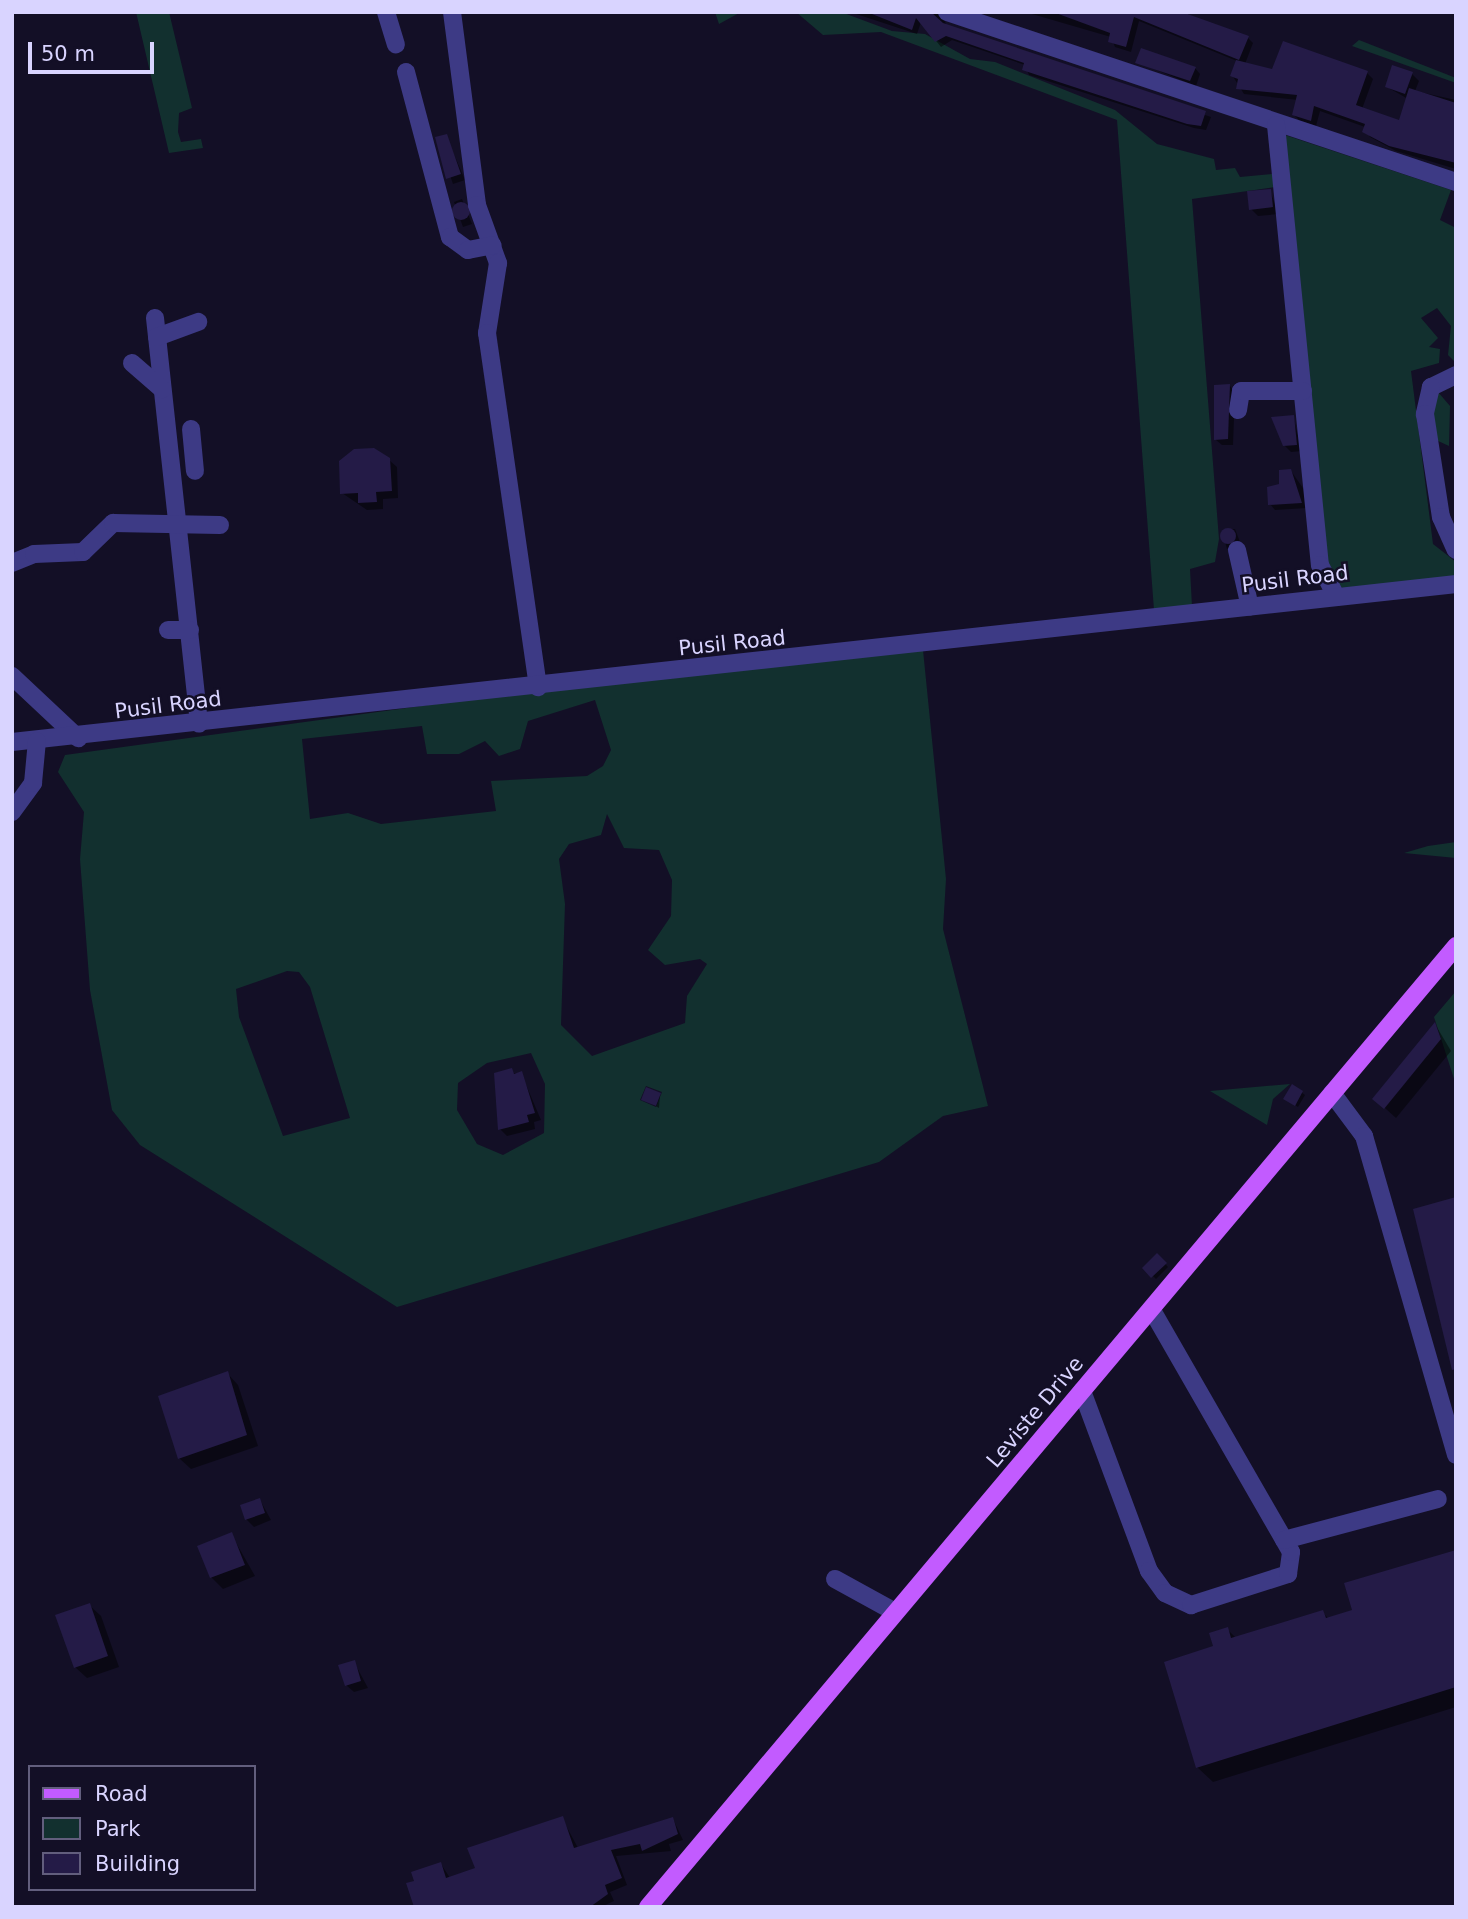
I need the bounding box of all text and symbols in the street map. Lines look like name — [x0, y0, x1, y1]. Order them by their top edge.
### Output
scale bar — [32, 28, 158, 72]
text: 50 m — [41, 42, 95, 66]
street label: Pusil Road — [1240, 560, 1350, 598]
street label: Pusil Road — [677, 625, 787, 661]
street label: Pusil Road — [113, 686, 223, 724]
street label: Leviste Drive — [981, 1351, 1089, 1473]
legend — [28, 1765, 256, 1891]
text: Road — [95, 1782, 148, 1806]
text: Park — [95, 1817, 140, 1841]
text: Building — [95, 1852, 180, 1876]

